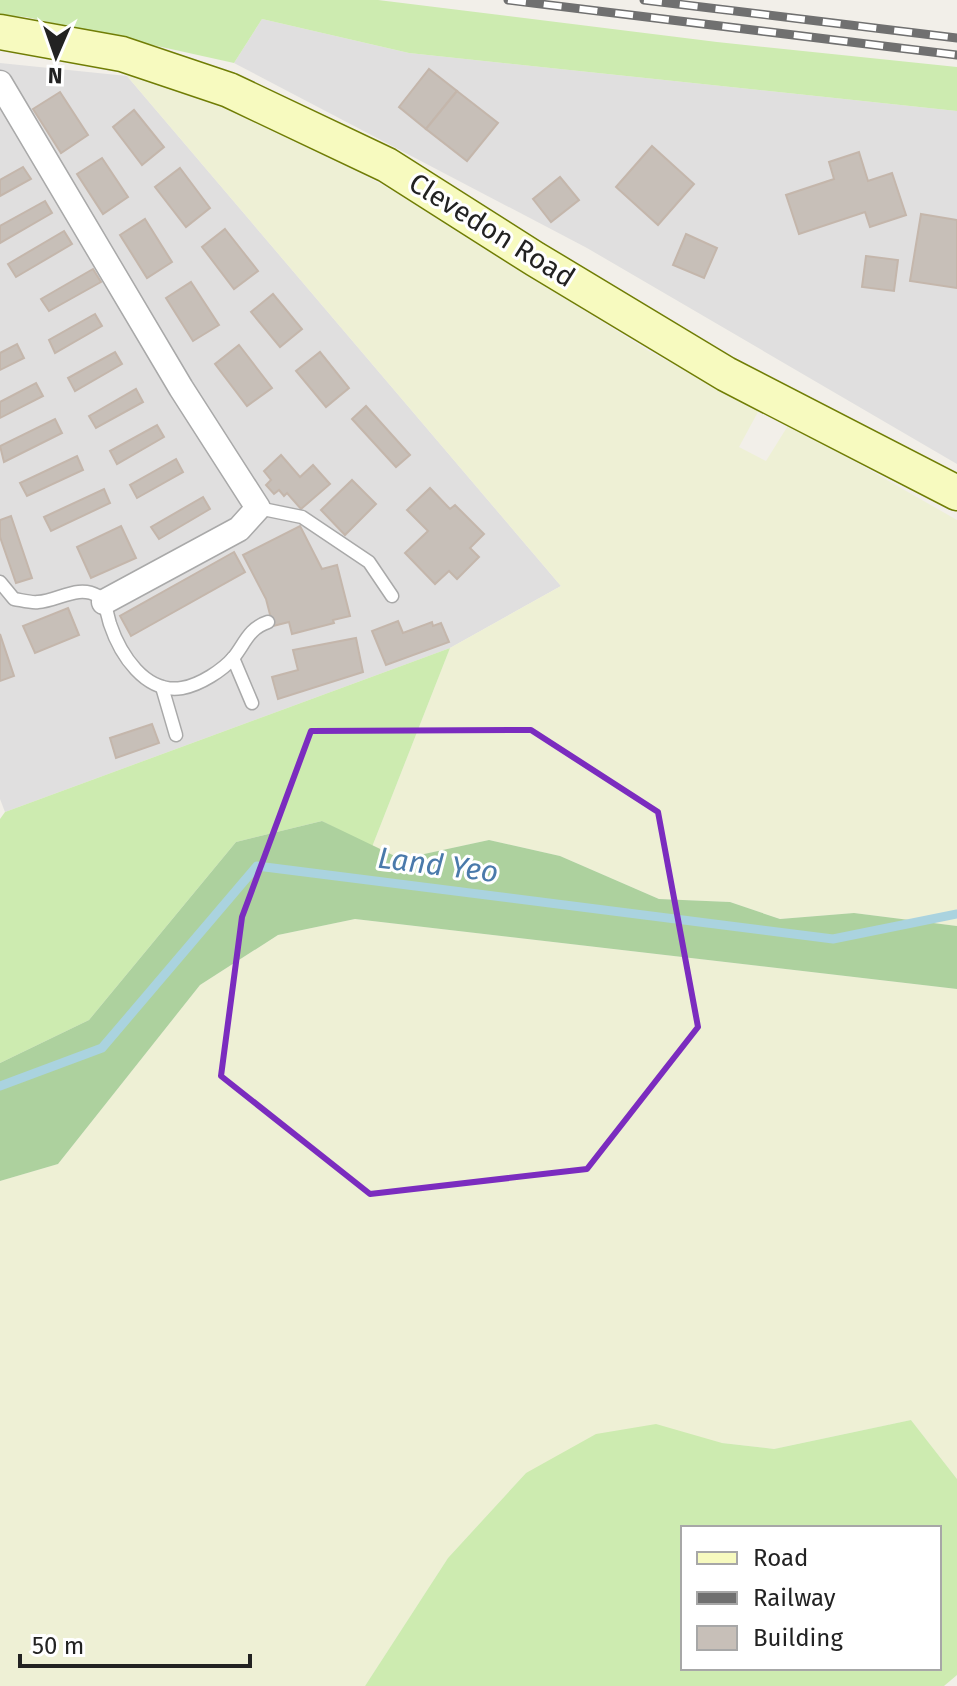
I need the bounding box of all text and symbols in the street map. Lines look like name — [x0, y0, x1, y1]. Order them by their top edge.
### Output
north arrow — [16, 16, 96, 96]
text: N — [48, 62, 63, 89]
street label: Clevedon Road — [403, 166, 581, 294]
water label: Land Yeo — [376, 840, 500, 890]
legend — [681, 1526, 941, 1670]
text: Road — [753, 1544, 808, 1572]
text: Railway — [753, 1584, 836, 1612]
scale bar — [20, 1618, 250, 1668]
text: Building — [753, 1624, 843, 1652]
text: 50 m — [32, 1632, 84, 1660]

